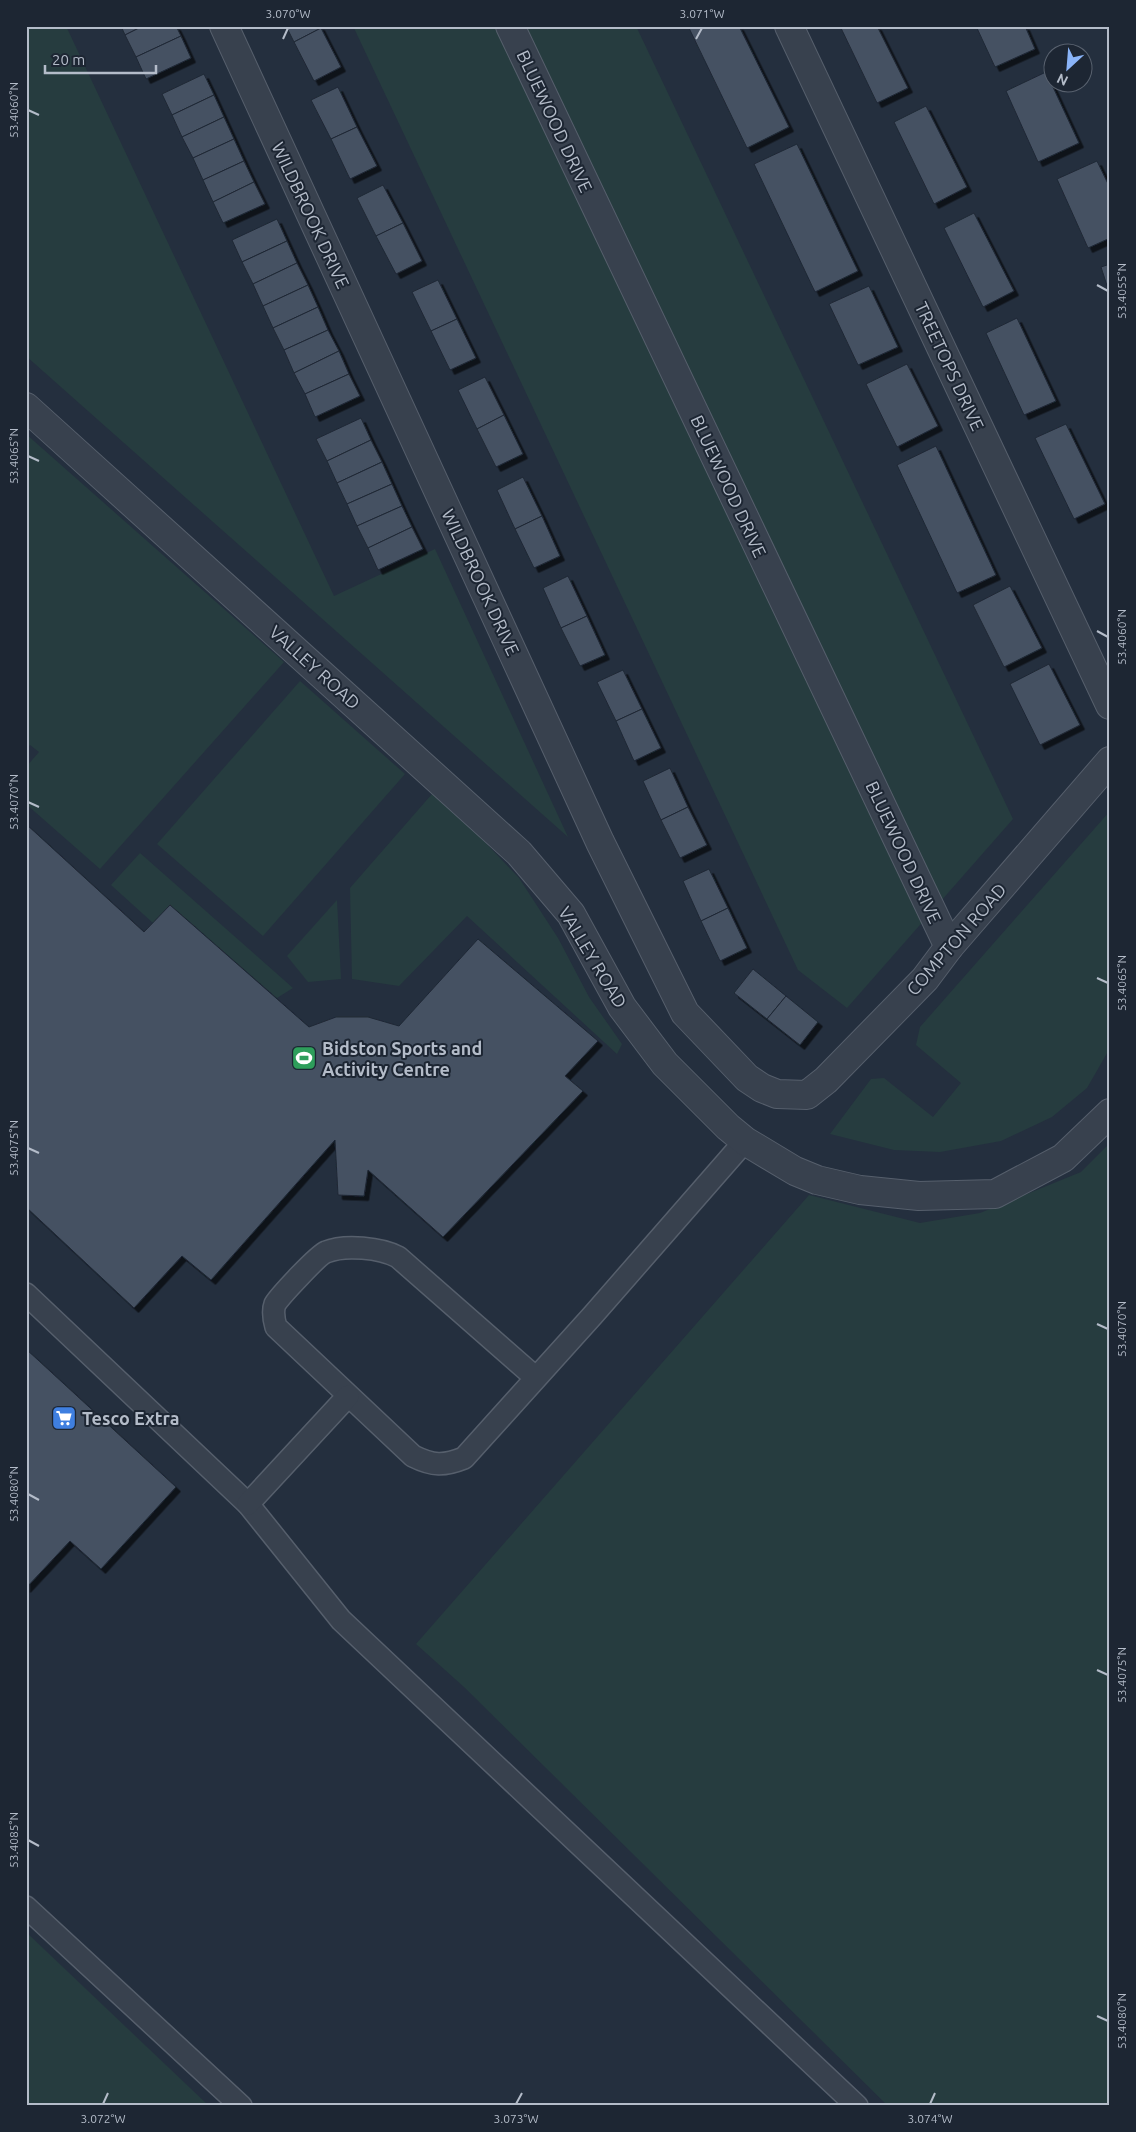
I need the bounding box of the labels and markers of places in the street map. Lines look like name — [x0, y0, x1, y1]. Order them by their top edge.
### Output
place label: Bidston Sports and Activity Centre — [322, 1038, 482, 1079]
sports icon: Bidston Sports and Activity Centre — [291, 1045, 317, 1071]
supermarket icon: Tesco Extra — [51, 1405, 77, 1431]
place label: Tesco Extra — [82, 1408, 180, 1428]

